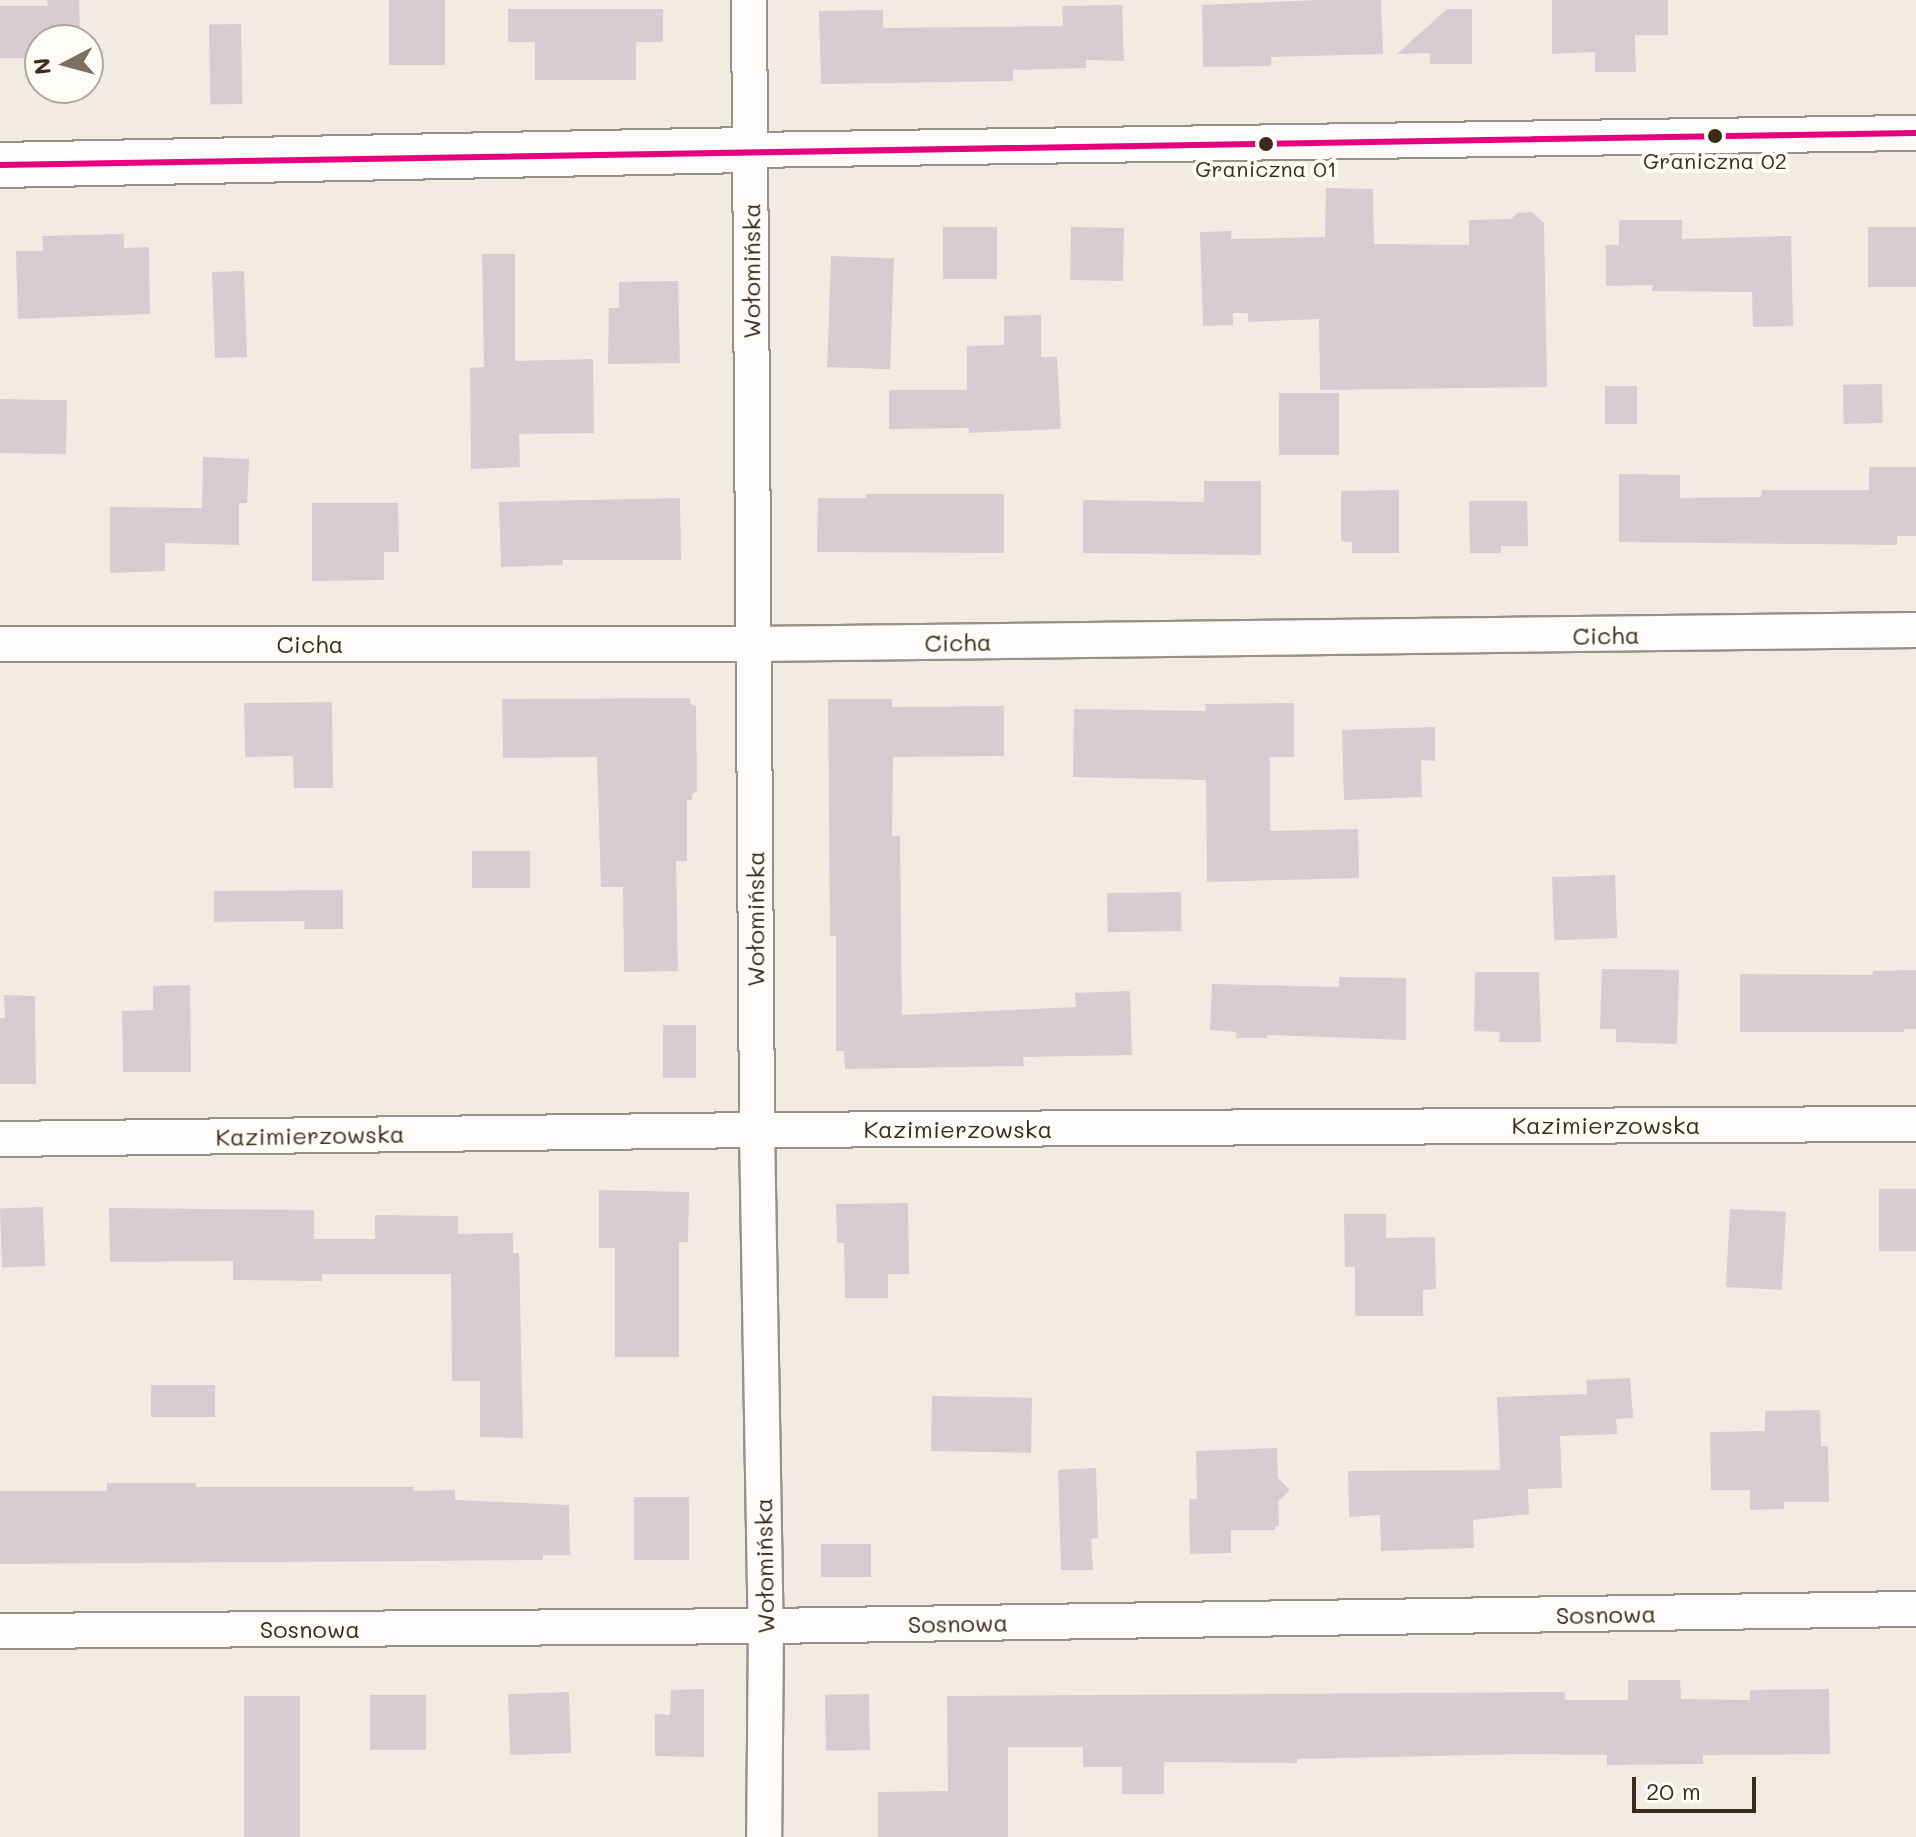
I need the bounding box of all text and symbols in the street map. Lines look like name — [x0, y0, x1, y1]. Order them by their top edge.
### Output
north arrow — [24, 24, 104, 104]
text: N — [26, 57, 57, 76]
marker: Graniczna 02 — [1707, 128, 1723, 144]
marker: Graniczna 01 — [1258, 136, 1274, 152]
place label: Graniczna 02 — [1643, 148, 1787, 174]
place label: Graniczna 01 — [1195, 156, 1337, 182]
street label: Wołomińska — [737, 203, 765, 339]
street label: Cicha — [1572, 620, 1640, 650]
street label: Cicha — [924, 627, 992, 657]
street label: Cicha — [276, 630, 344, 658]
street label: Wołomińska — [741, 851, 769, 987]
street label: Kazimierzowska — [1511, 1111, 1701, 1139]
street label: Kazimierzowska — [863, 1115, 1053, 1143]
street label: Kazimierzowska — [215, 1119, 405, 1151]
street label: Wołomińska — [748, 1498, 780, 1634]
street label: Sosnowa — [1556, 1599, 1656, 1629]
street label: Sosnowa — [908, 1608, 1008, 1638]
street label: Sosnowa — [260, 1615, 360, 1643]
scale bar — [1636, 1761, 1760, 1811]
text: 20 m — [1646, 1775, 1701, 1806]

